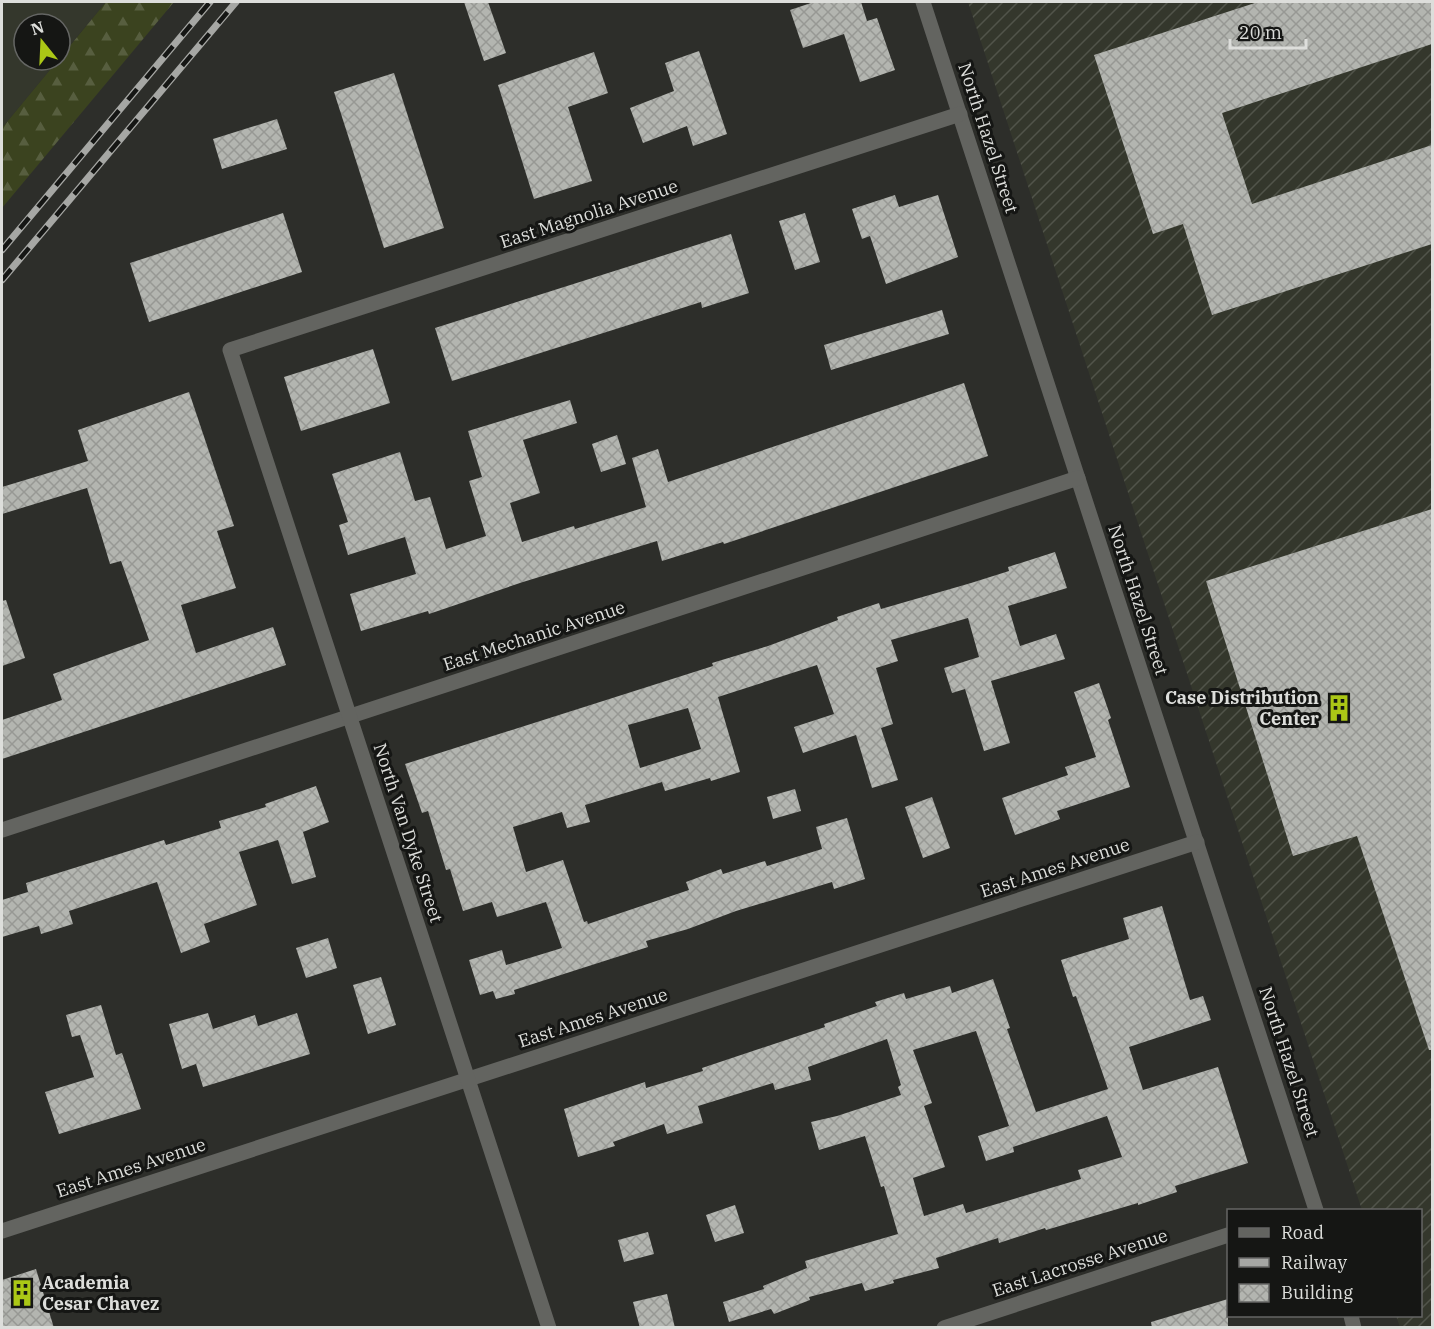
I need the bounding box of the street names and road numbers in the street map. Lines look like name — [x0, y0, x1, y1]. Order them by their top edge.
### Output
street label: North Hazel Street — [953, 60, 1024, 216]
street label: East Magnolia Avenue — [497, 174, 681, 253]
street label: North Hazel Street — [1103, 522, 1174, 678]
street label: East Mechanic Avenue — [440, 595, 628, 676]
street label: North Van Dyke Street — [369, 740, 448, 925]
street label: East Ames Avenue — [977, 832, 1133, 903]
street label: East Ames Avenue — [515, 982, 671, 1053]
street label: North Hazel Street — [1254, 984, 1325, 1140]
street label: East Ames Avenue — [53, 1132, 209, 1203]
street label: East Lacrosse Avenue — [989, 1223, 1170, 1302]

